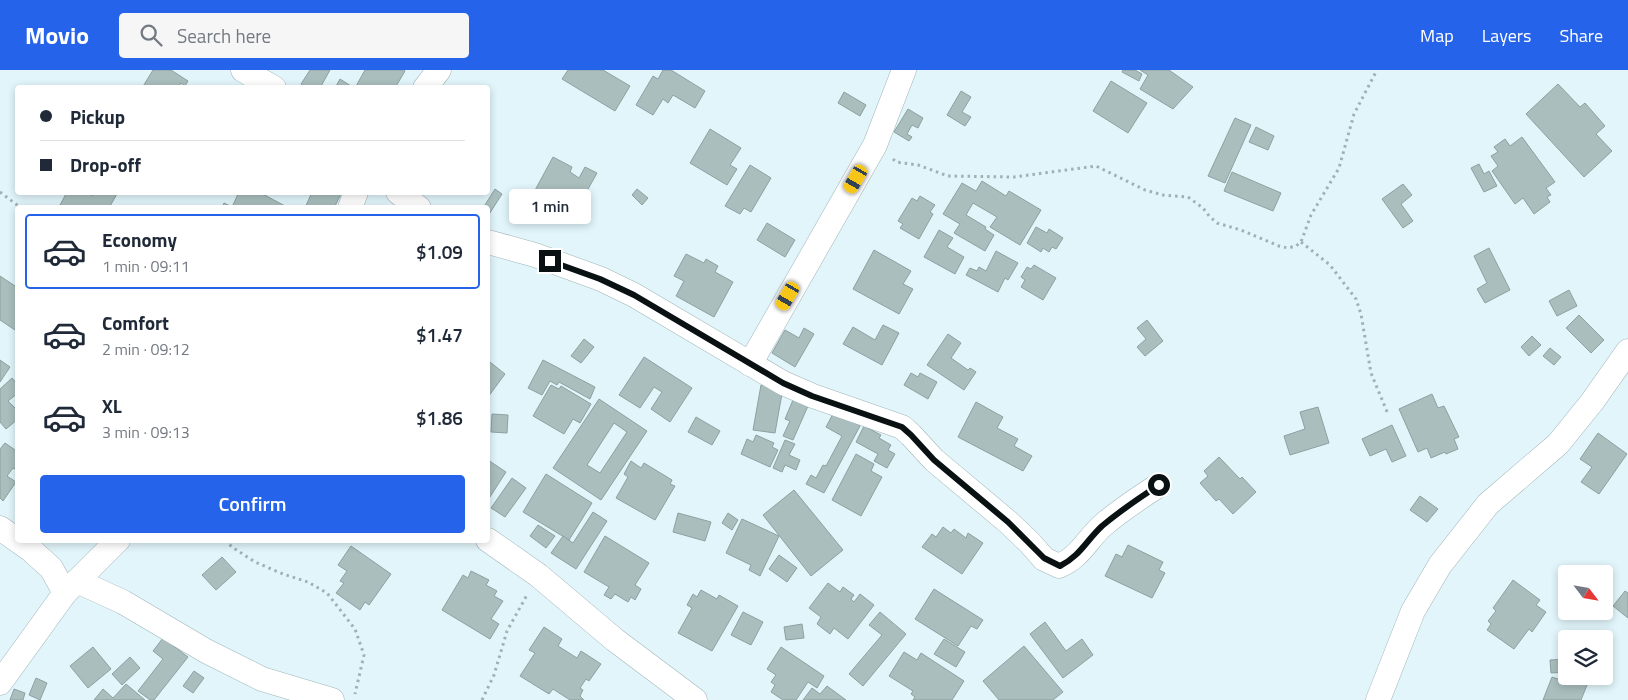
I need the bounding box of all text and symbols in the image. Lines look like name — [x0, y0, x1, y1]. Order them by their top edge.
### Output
search box — [119, 13, 469, 58]
text: Movio — [25, 17, 89, 53]
icon: search — [137, 21, 165, 49]
text: Search here — [177, 21, 271, 50]
text: Map — [1420, 22, 1454, 49]
text: Layers — [1482, 22, 1531, 49]
text: Share — [1559, 22, 1603, 49]
text: Pickup — [70, 102, 125, 131]
text: Drop-off — [70, 150, 141, 179]
car — [842, 162, 869, 196]
callout: 1 min — [509, 189, 591, 224]
text: 1 min — [531, 194, 569, 218]
text: Economy — [102, 225, 177, 254]
icon: car — [42, 229, 87, 274]
text: $1.09 — [416, 237, 463, 266]
route end — [539, 250, 561, 272]
text: 1 min · 09:11 — [102, 254, 190, 278]
car — [774, 279, 801, 313]
text: Comfort — [102, 308, 169, 337]
icon: car — [42, 312, 87, 357]
text: $1.47 — [416, 320, 463, 349]
text: 2 min · 09:12 — [102, 337, 190, 361]
text: XL — [102, 391, 122, 420]
icon: car — [42, 395, 87, 440]
text: $1.86 — [416, 403, 463, 432]
text: 3 min · 09:13 — [102, 420, 190, 444]
route start — [1148, 474, 1170, 496]
button: Confirm — [40, 475, 465, 533]
north arrow — [1558, 565, 1612, 620]
map controls — [1558, 565, 1613, 685]
button: layers — [1558, 630, 1613, 685]

